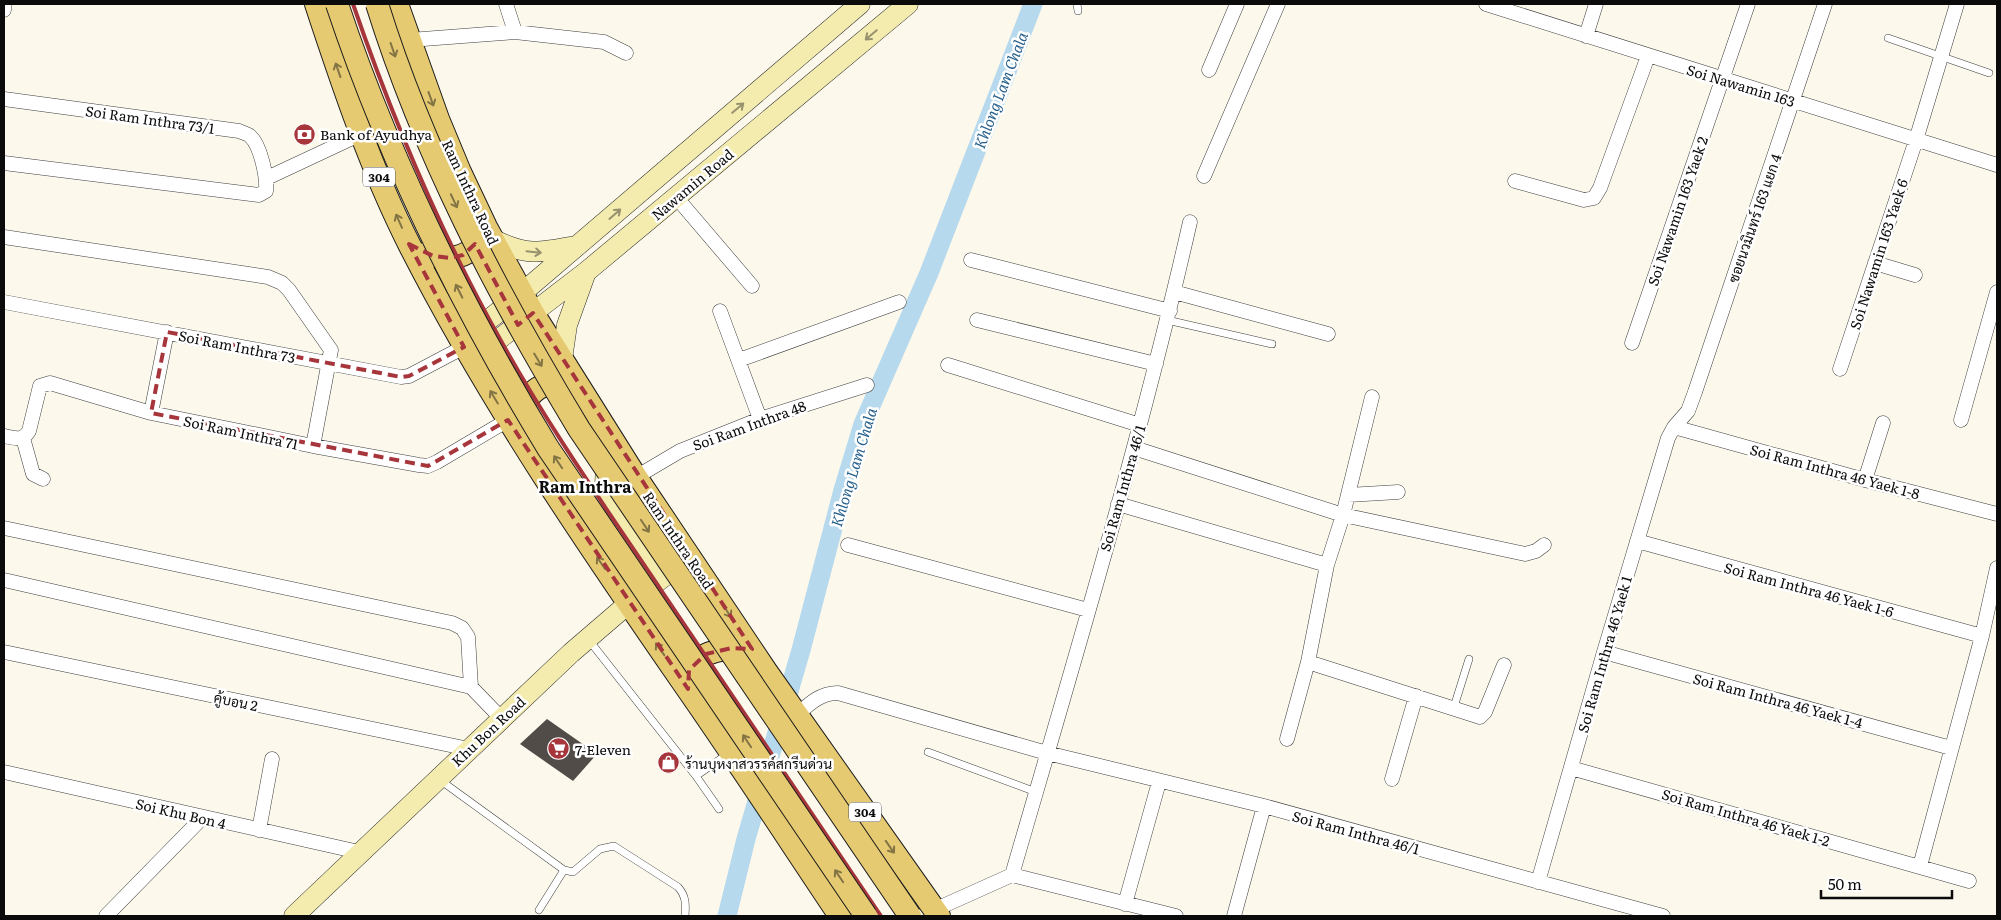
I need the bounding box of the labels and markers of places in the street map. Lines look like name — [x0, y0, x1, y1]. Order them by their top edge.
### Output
bank icon: Bank of Ayudhya — [292, 122, 316, 146]
place label: Bank of Ayudhya — [320, 124, 433, 144]
supermarket icon: 7-Eleven — [547, 737, 571, 761]
place label: 7-Eleven — [575, 739, 631, 759]
shop icon: ร้านบุหงาสวรรค์สกรีนด่วน — [657, 751, 681, 775]
place label: ร้านบุหงาสวรรค์สกรีนด่วน — [685, 753, 832, 774]

